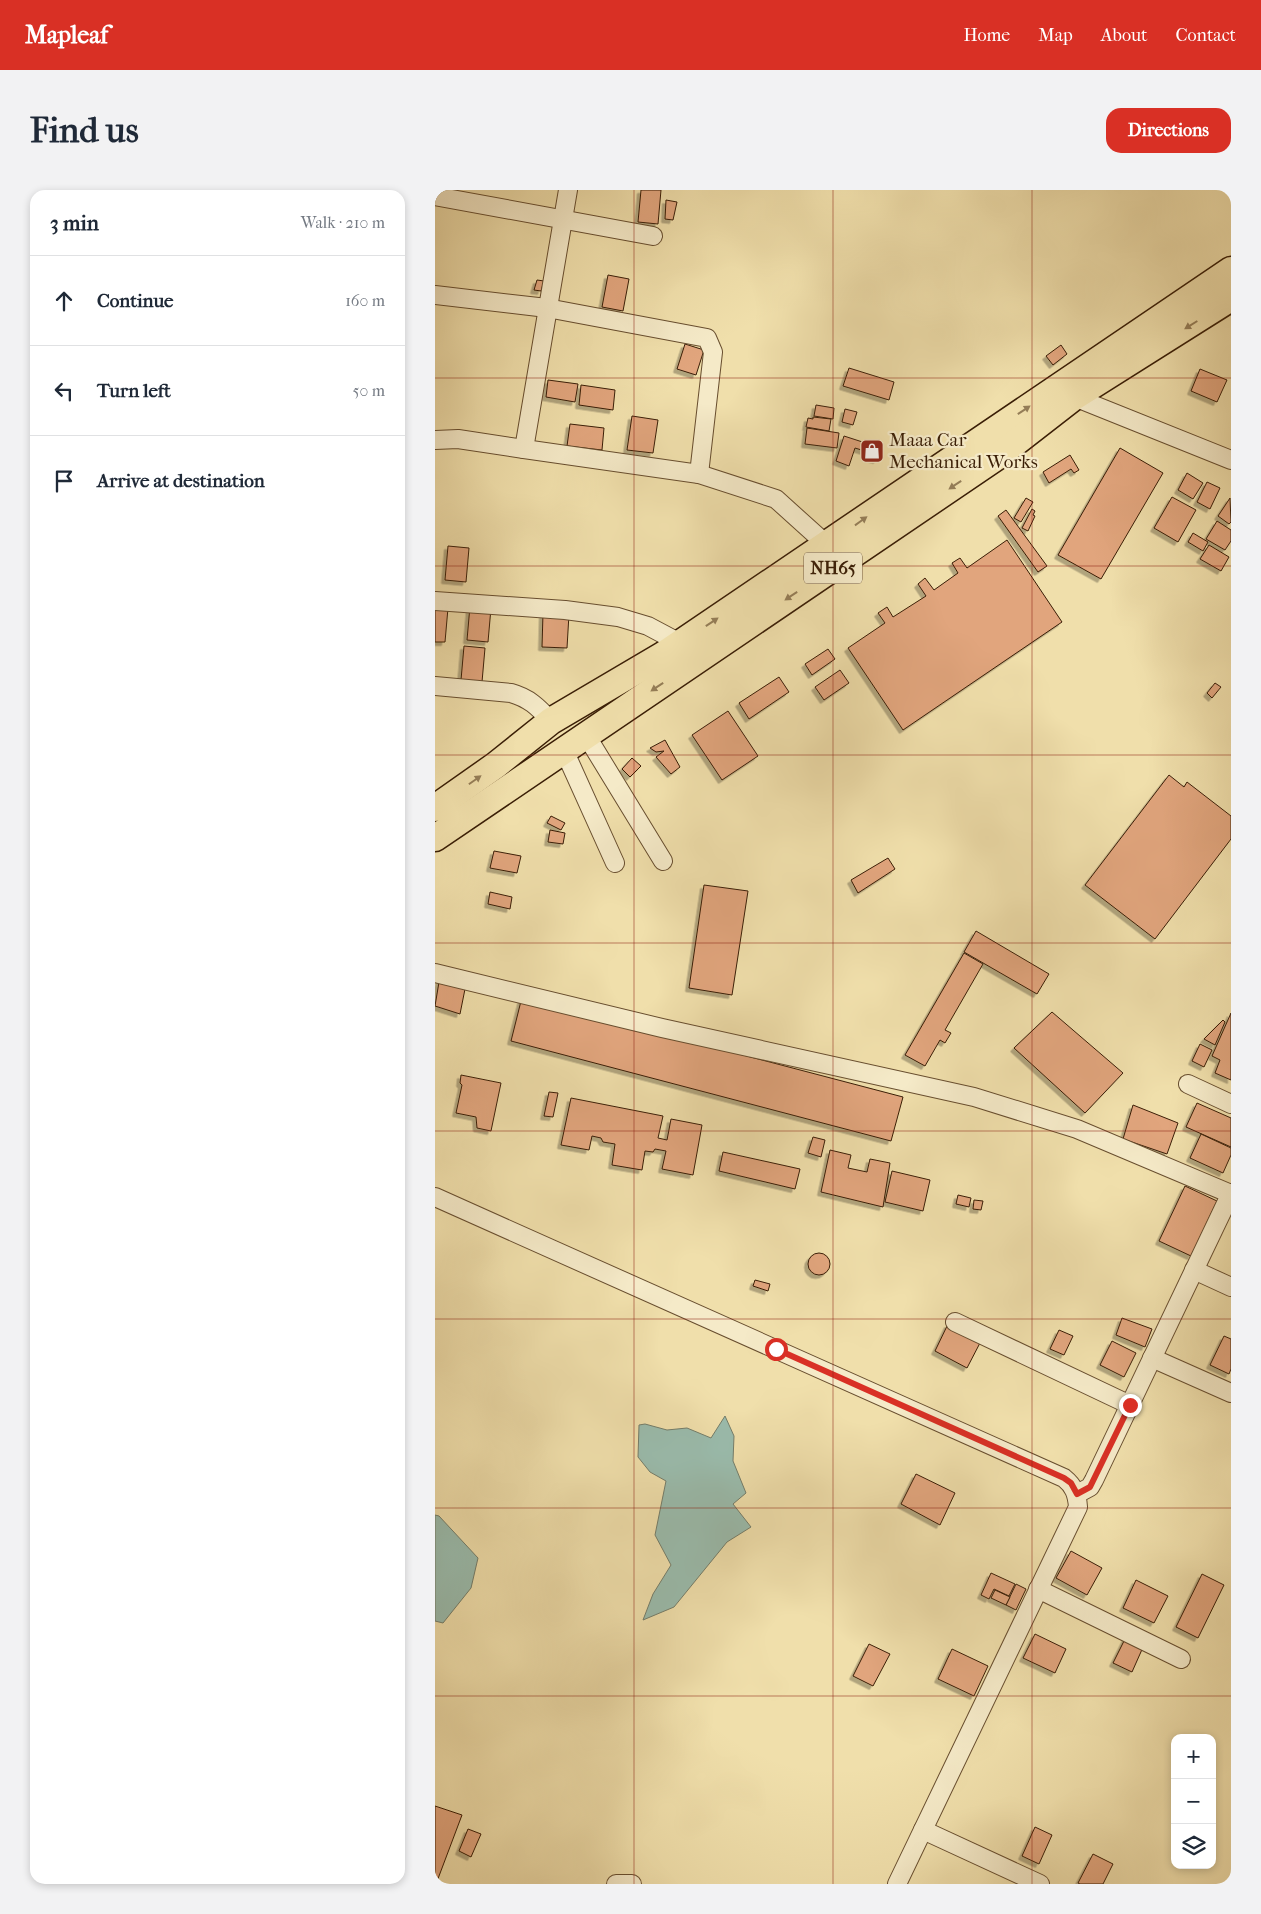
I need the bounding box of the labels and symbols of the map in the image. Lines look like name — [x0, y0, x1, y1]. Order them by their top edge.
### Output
one-way arrow — [1184, 320, 1197, 330]
one-way arrow — [1018, 406, 1031, 415]
place label: Maaa Car Mechanical Works — [889, 429, 1038, 473]
shop icon: Maaa Car Mechanical Works — [859, 438, 885, 464]
one-way arrow — [948, 480, 962, 490]
one-way arrow — [854, 516, 868, 526]
road number: NH65 — [804, 552, 862, 583]
one-way arrow — [785, 591, 798, 601]
one-way arrow — [705, 617, 718, 627]
one-way arrow — [650, 682, 664, 692]
one-way arrow — [468, 775, 482, 785]
route start — [765, 1338, 788, 1361]
route end — [1119, 1394, 1142, 1417]

